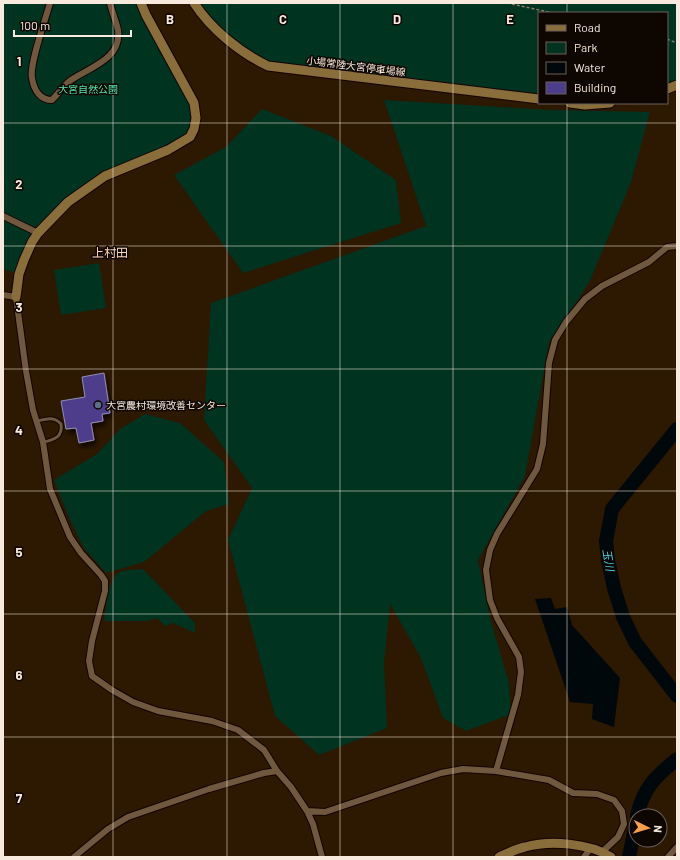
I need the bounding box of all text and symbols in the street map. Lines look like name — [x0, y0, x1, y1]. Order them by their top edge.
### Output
text: B — [166, 11, 174, 27]
text: C — [279, 11, 287, 27]
text: D — [393, 11, 401, 27]
text: E — [506, 11, 514, 27]
scale bar — [14, 12, 131, 38]
legend — [538, 12, 668, 104]
text: 100 m — [20, 18, 50, 32]
text: Road — [574, 20, 601, 34]
text: Park — [574, 40, 598, 54]
text: 1 — [17, 53, 21, 69]
street label: 小場常陸大宮停車場線 — [306, 54, 406, 78]
text: Water — [574, 60, 606, 74]
text: Building — [574, 80, 616, 94]
park label: 大宮自然公園 — [58, 83, 118, 95]
text: 2 — [15, 176, 23, 192]
district label: 上村田 — [92, 245, 128, 259]
text: 3 — [15, 299, 23, 315]
place label: 大宮農村環境改善センター — [106, 399, 226, 411]
marker: 大宮農村環境改善センター — [93, 400, 103, 410]
text: 4 — [15, 422, 23, 438]
text: 5 — [15, 544, 23, 560]
water label: 玉川 — [601, 548, 617, 573]
text: 6 — [16, 667, 23, 683]
text: 7 — [16, 790, 23, 806]
north arrow — [628, 808, 668, 848]
text: N — [652, 825, 665, 833]

